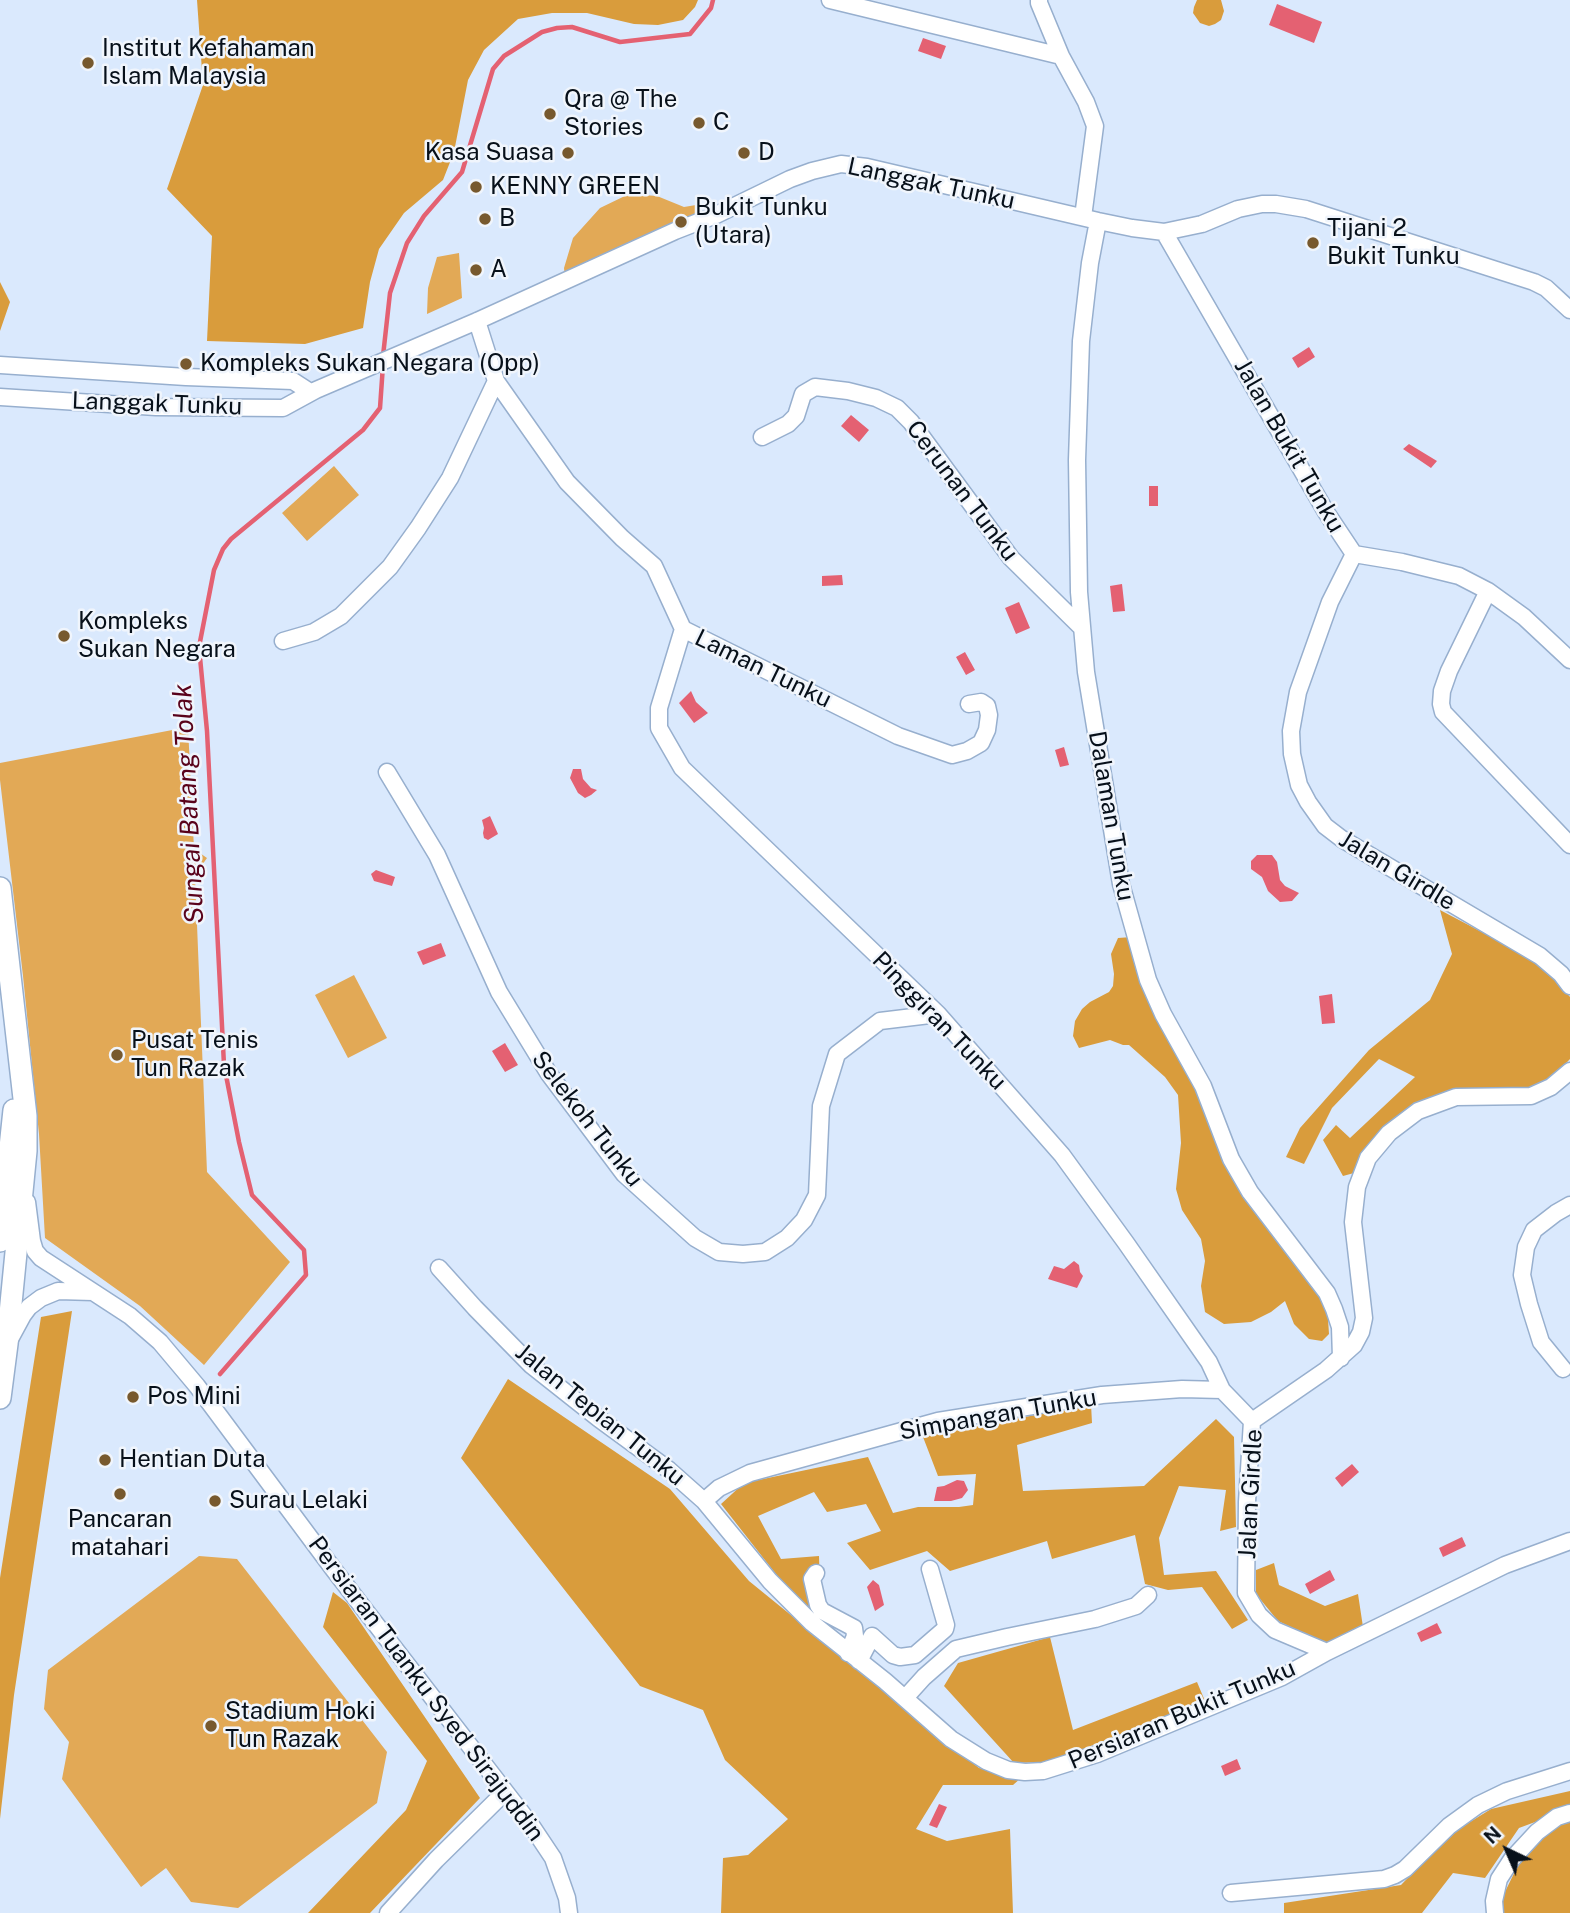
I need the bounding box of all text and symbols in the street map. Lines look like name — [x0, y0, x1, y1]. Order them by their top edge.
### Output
place label: Institut Kefahaman Islam Malaysia — [102, 35, 315, 91]
marker: Institut Kefahaman Islam Malaysia — [80, 55, 96, 71]
place label: Qra @ The Stories — [564, 86, 677, 142]
marker: Qra @ The Stories — [542, 106, 558, 122]
place label: C — [713, 109, 730, 137]
marker: C — [691, 115, 707, 131]
place label: Kasa Suasa — [425, 139, 554, 167]
place label: D — [758, 139, 775, 167]
marker: Kasa Suasa — [560, 145, 576, 161]
marker: D — [736, 145, 752, 161]
street label: Langgak Tunku — [845, 152, 1017, 216]
place label: KENNY GREEN — [490, 173, 660, 201]
marker: KENNY GREEN — [468, 179, 484, 195]
place label: Bukit Tunku (Utara) — [695, 194, 828, 250]
place label: B — [499, 205, 515, 233]
marker: B — [477, 211, 493, 227]
marker: Bukit Tunku (Utara) — [673, 214, 689, 230]
place label: Tijani 2 Bukit Tunku — [1327, 215, 1460, 271]
marker: Tijani 2 Bukit Tunku — [1305, 235, 1321, 251]
place label: A — [490, 256, 507, 284]
marker: A — [468, 262, 484, 278]
place label: Kompleks Sukan Negara (Opp) — [200, 350, 540, 378]
street label: Jalan Bukit Tunku — [1228, 354, 1350, 538]
marker: Kompleks Sukan Negara (Opp) — [178, 356, 194, 372]
street label: Langgak Tunku — [71, 387, 243, 421]
street label: Cerunan Tunku — [900, 415, 1024, 567]
place label: Kompleks Sukan Negara — [78, 608, 236, 664]
street label: Laman Tunku — [690, 624, 836, 714]
marker: Kompleks Sukan Negara — [56, 628, 72, 644]
water label: Sungai Batang Tolak — [167, 683, 211, 925]
street label: Dalaman Tunku — [1082, 729, 1140, 903]
street label: Jalan Girdle — [1334, 825, 1460, 917]
street label: Pinggiran Tunku — [866, 946, 1012, 1096]
place label: Pusat Tenis Tun Razak — [131, 1027, 258, 1083]
street label: Selekoh Tunku — [525, 1045, 649, 1193]
marker: Pusat Tenis Tun Razak — [109, 1047, 125, 1063]
street label: Jalan Tepian Tunku — [509, 1338, 691, 1492]
place label: Pos Mini — [147, 1383, 241, 1411]
street label: Simpangan Tunku — [897, 1383, 1099, 1447]
marker: Pos Mini — [125, 1389, 141, 1405]
street label: Jalan Girdle — [1233, 1428, 1269, 1560]
place label: Hentian Duta — [119, 1446, 265, 1474]
marker: Hentian Duta — [97, 1452, 113, 1468]
marker: Pancaran matahari — [112, 1486, 128, 1502]
place label: Surau Lelaki — [229, 1487, 368, 1515]
marker: Surau Lelaki — [207, 1493, 223, 1509]
place label: Pancaran matahari — [68, 1506, 172, 1562]
street label: Persiaran Tuanku Syed Sirajuddin — [302, 1531, 550, 1847]
street label: Persiaran Bukit Tunku — [1064, 1654, 1300, 1776]
place label: Stadium Hoki Tun Razak — [225, 1698, 375, 1754]
marker: Stadium Hoki Tun Razak — [203, 1718, 219, 1734]
north arrow — [1472, 1815, 1542, 1885]
text: N — [1479, 1822, 1505, 1848]

